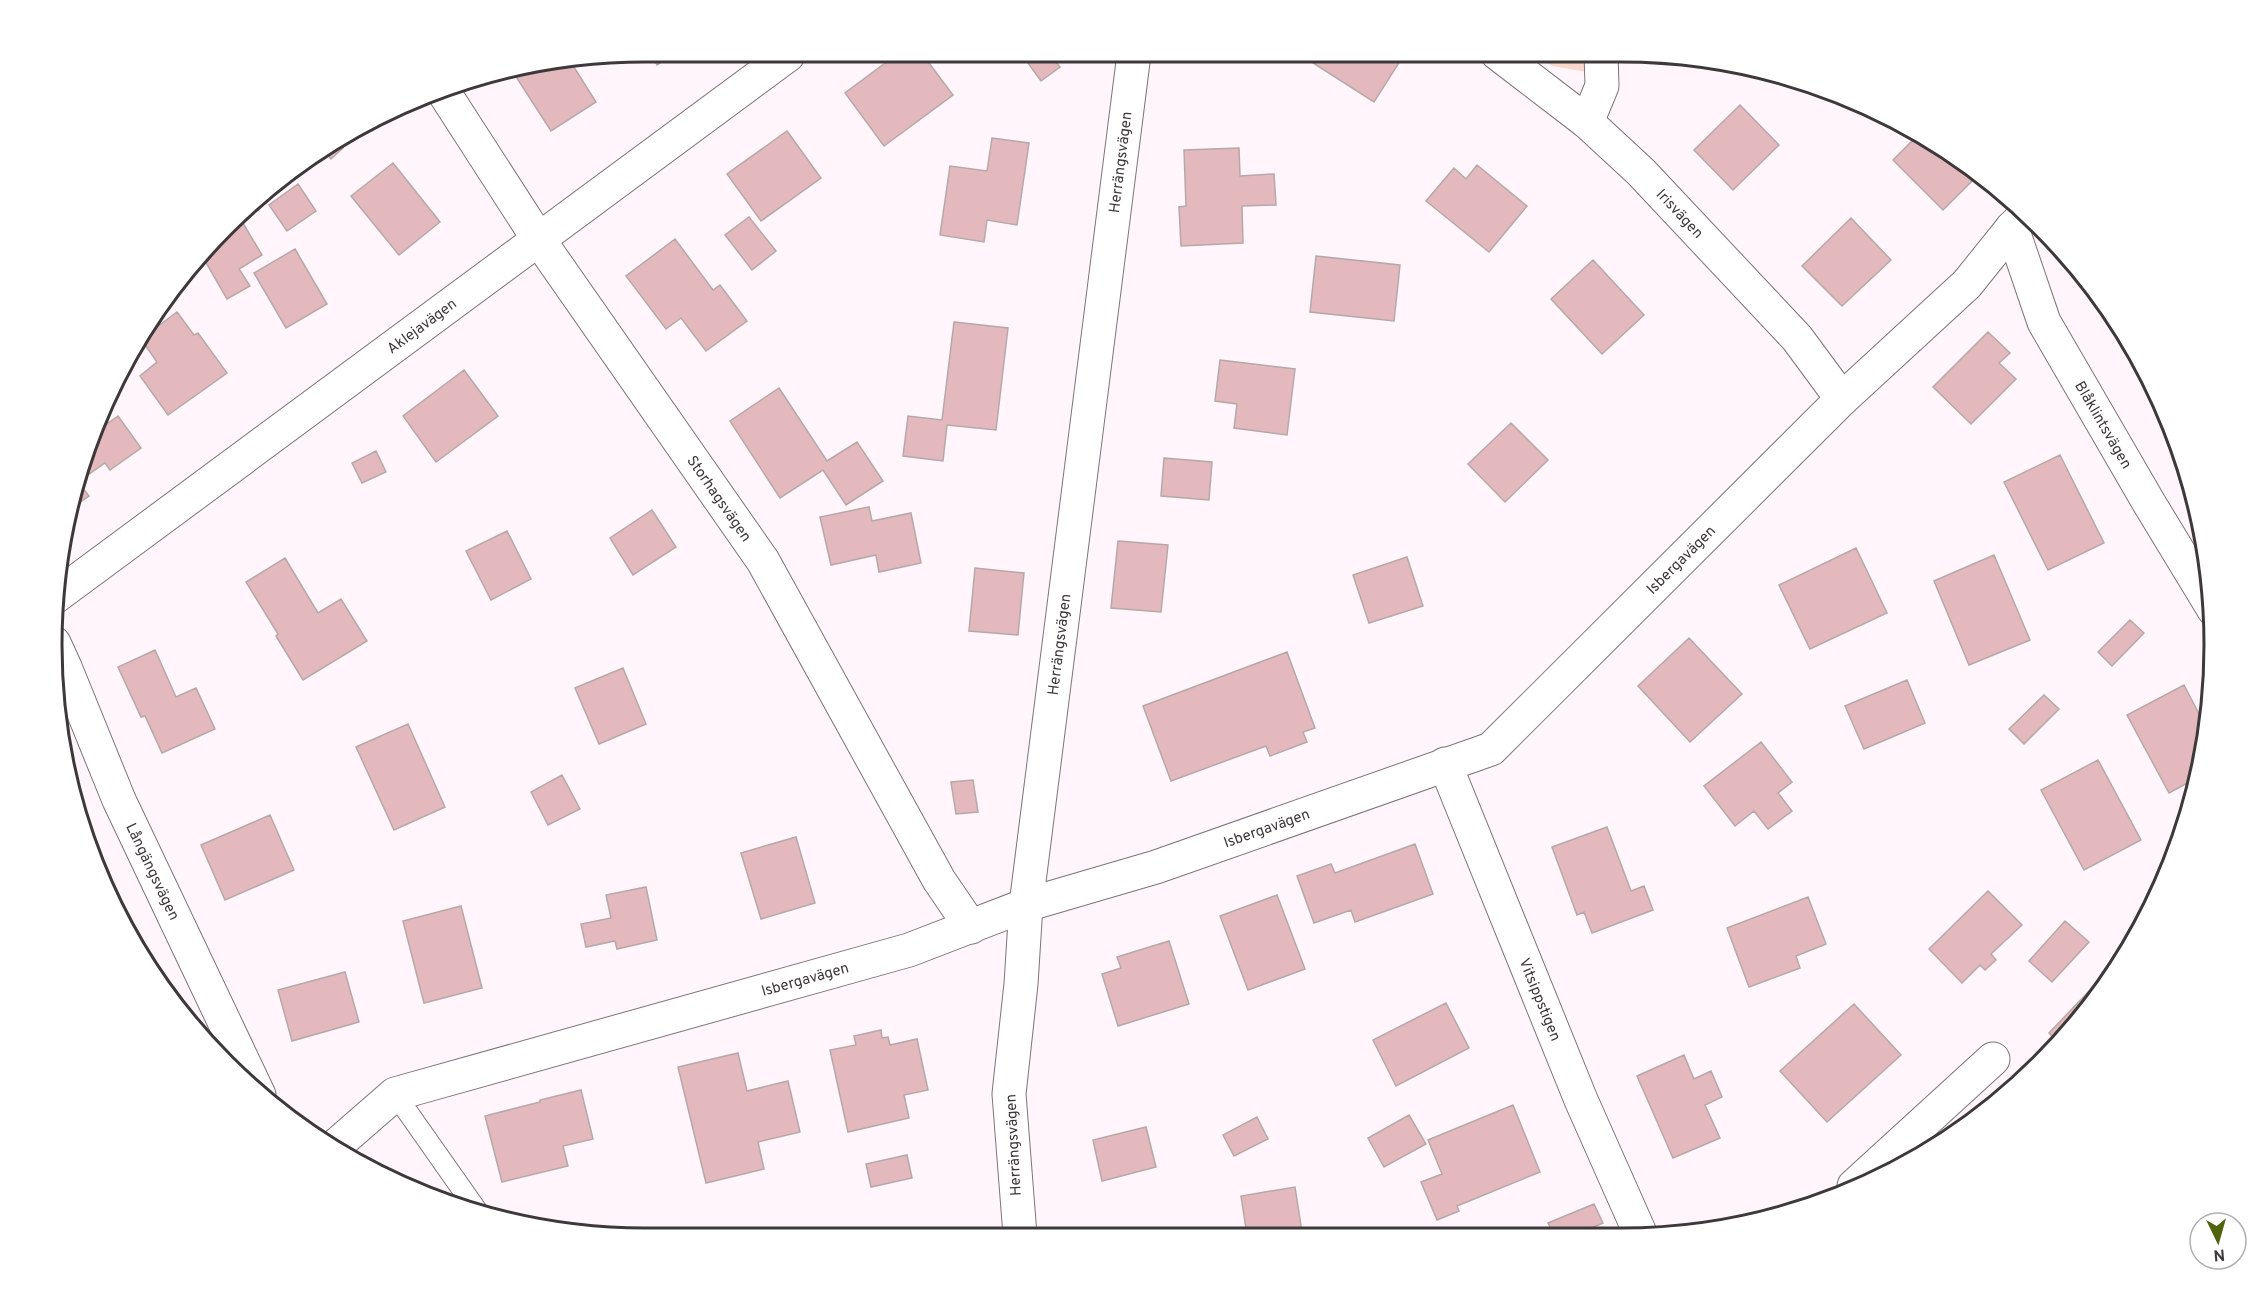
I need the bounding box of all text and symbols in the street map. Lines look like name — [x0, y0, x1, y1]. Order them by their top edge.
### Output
street label: Herrängsvägen — [1106, 110, 1138, 214]
street label: Irisvägen — [1651, 186, 1707, 243]
street label: Aklejavägen — [384, 295, 461, 359]
street label: Blåklintsvägen — [2069, 378, 2135, 473]
street label: Storhagsvägen — [682, 453, 755, 546]
street label: Isbergavägen — [1643, 522, 1720, 599]
street label: Herrängsvägen — [1045, 593, 1076, 696]
street label: Isbergavägen — [1221, 806, 1313, 853]
street label: Långängsvägen — [120, 820, 183, 924]
street label: Vitsippstigen — [1514, 956, 1564, 1044]
street label: Isbergavägen — [759, 959, 851, 1002]
street label: Herrängsvägen — [1002, 1093, 1027, 1196]
north arrow — [2188, 1211, 2248, 1271]
text: N — [2213, 1243, 2226, 1264]

